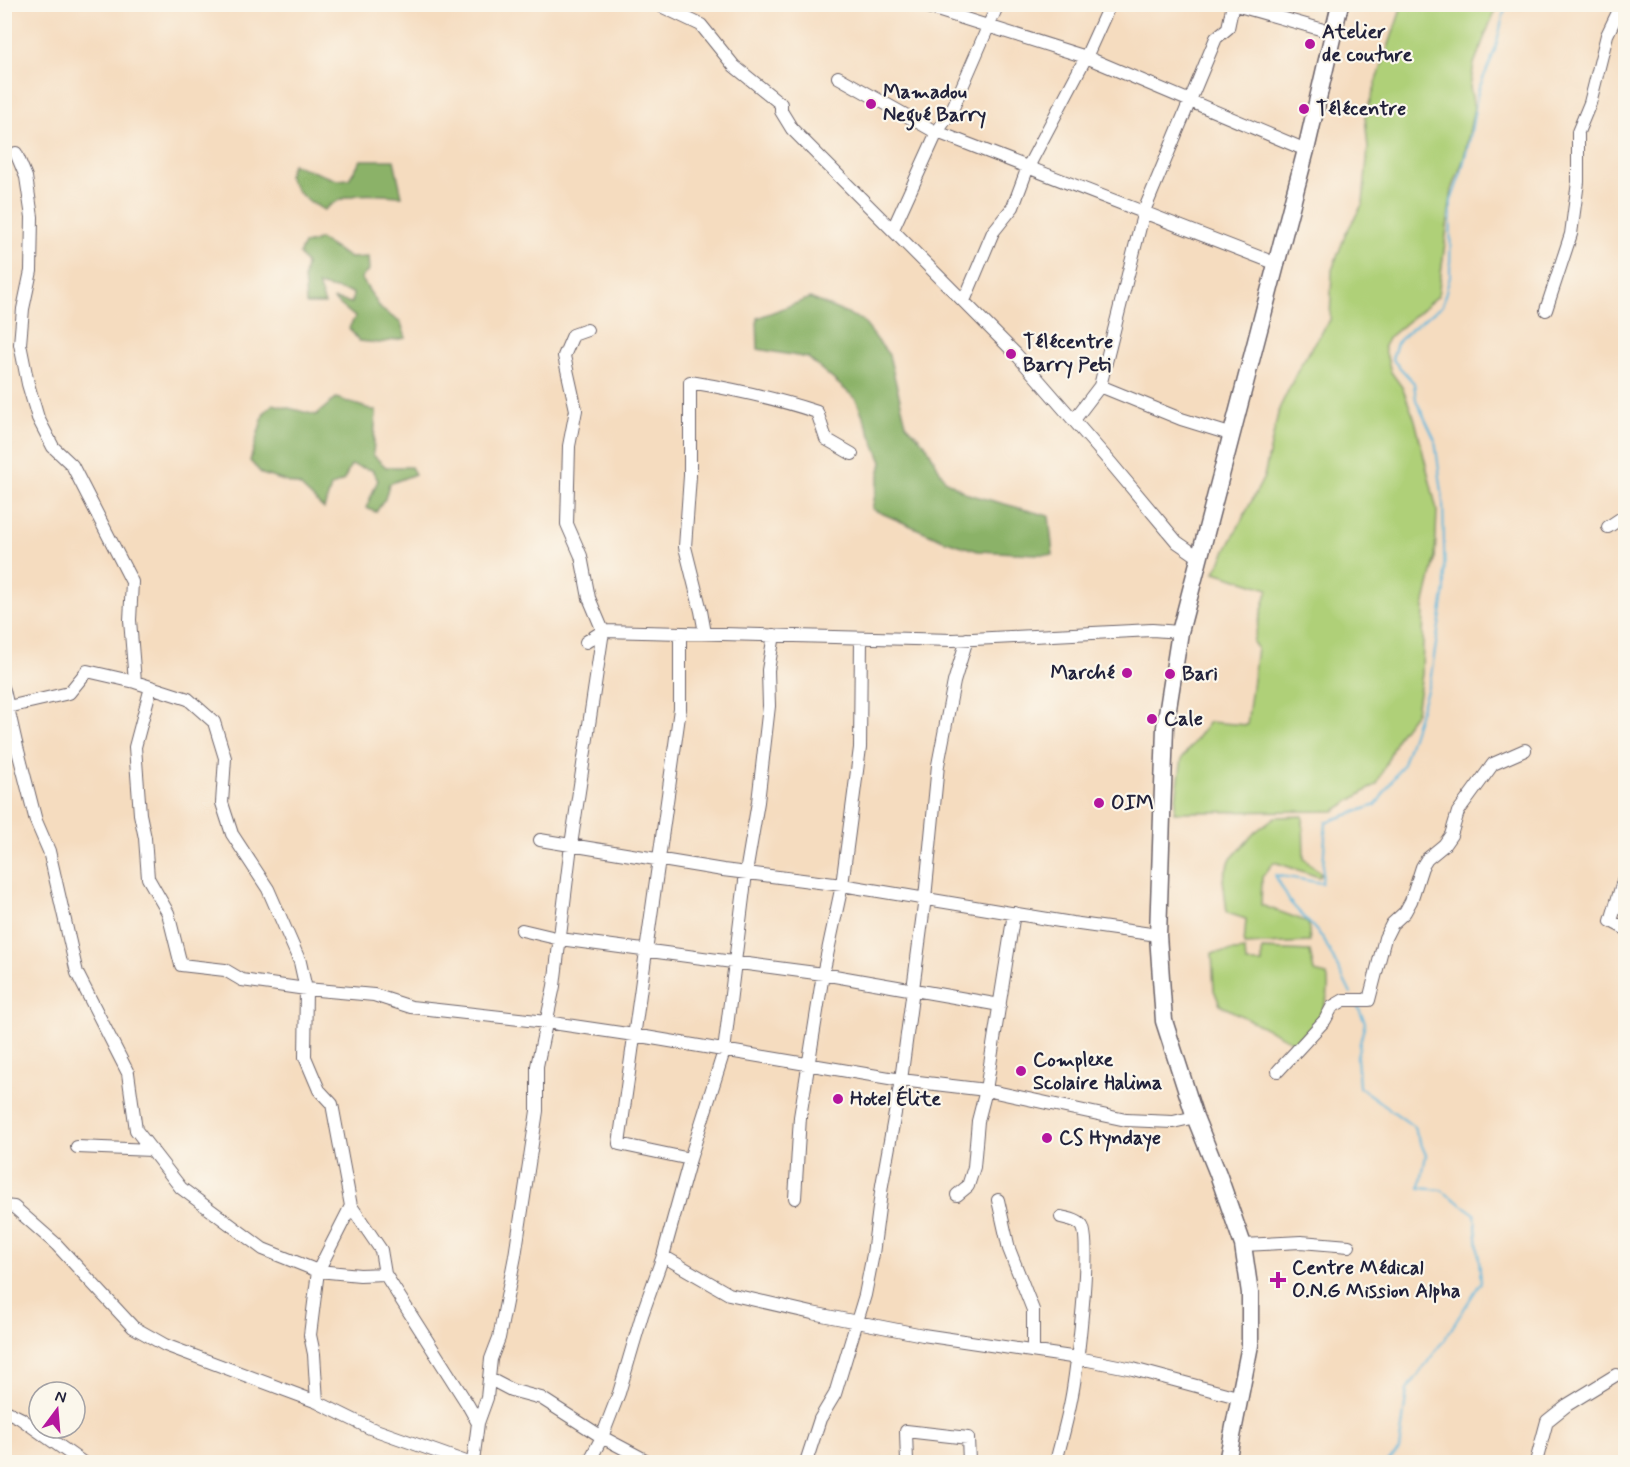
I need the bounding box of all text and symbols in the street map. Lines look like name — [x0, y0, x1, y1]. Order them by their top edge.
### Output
place label: Atelier de couture — [1322, 19, 1412, 69]
marker: Atelier de couture — [1303, 37, 1317, 51]
place label: Mamadou Negué Barry — [883, 79, 986, 131]
place label: Télécentre — [1316, 96, 1406, 123]
marker: Mamadou Negué Barry — [864, 97, 878, 111]
marker: Télécentre — [1297, 102, 1311, 116]
place label: Télécentre Barry Peti — [1023, 329, 1113, 379]
marker: Télécentre Barry Peti — [1004, 347, 1018, 361]
place label: Marché — [1050, 660, 1115, 687]
place label: Bari — [1182, 661, 1218, 688]
marker: Marché — [1120, 666, 1134, 680]
marker: Bari — [1163, 667, 1177, 681]
place label: Cale — [1164, 706, 1203, 733]
marker: Cale — [1145, 712, 1159, 726]
place label: OIM — [1111, 790, 1154, 817]
marker: OIM — [1092, 796, 1106, 810]
place label: Complexe Scolaire Halima — [1033, 1047, 1162, 1097]
marker: Complexe Scolaire Halima — [1014, 1064, 1028, 1078]
place label: Hotel Élite — [850, 1085, 941, 1113]
marker: Hotel Élite — [831, 1092, 845, 1106]
place label: CS Hyndaye — [1059, 1125, 1161, 1152]
marker: CS Hyndaye — [1040, 1131, 1054, 1145]
place label: Centre Médical O.N.G Mission Alpha — [1292, 1255, 1461, 1305]
marker: Centre Médical O.N.G Mission Alpha — [1269, 1271, 1287, 1289]
north arrow — [27, 1380, 87, 1440]
text: N — [53, 1385, 69, 1409]

